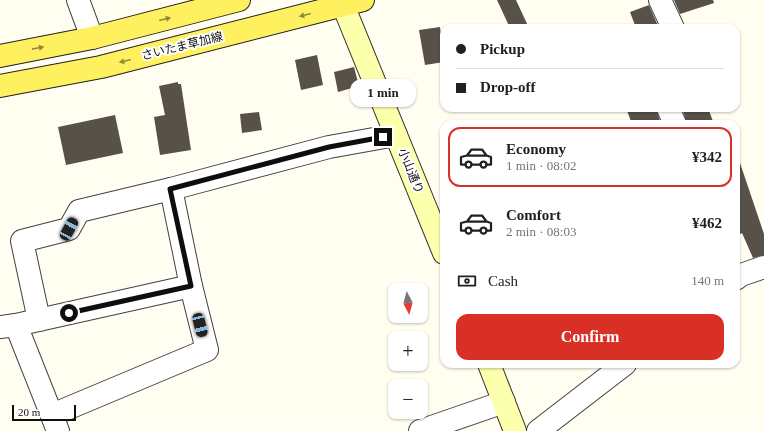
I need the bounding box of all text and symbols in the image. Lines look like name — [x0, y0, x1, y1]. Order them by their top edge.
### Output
one-way arrow — [299, 13, 312, 19]
one-way arrow — [159, 16, 171, 22]
street label: さいたま草加線 — [140, 29, 224, 63]
text: Pickup — [480, 41, 525, 57]
one-way arrow — [32, 45, 44, 51]
one-way arrow — [119, 58, 131, 64]
callout: 1 min — [350, 79, 416, 107]
text: Drop-off — [480, 79, 536, 95]
text: 1 min — [367, 85, 399, 100]
route end — [374, 128, 392, 146]
icon: car — [458, 139, 494, 175]
text: Economy — [506, 141, 566, 157]
street label: 小山通り — [396, 146, 426, 196]
text: ¥342 — [692, 149, 722, 165]
text: 1 min · 08:02 — [506, 158, 576, 173]
icon: car — [458, 205, 494, 241]
text: Comfort — [506, 207, 561, 223]
text: ¥462 — [692, 215, 722, 231]
car — [58, 216, 80, 242]
text: 2 min · 08:03 — [506, 224, 576, 239]
icon: cash — [456, 270, 478, 292]
text: Cash — [488, 273, 518, 289]
text: 140 m — [691, 273, 724, 288]
north arrow — [388, 283, 428, 323]
map controls — [388, 283, 428, 419]
route start — [60, 304, 78, 322]
car — [191, 312, 209, 338]
button: Confirm — [456, 314, 724, 360]
button: + — [388, 331, 428, 371]
button: − — [388, 379, 428, 419]
scale bar — [12, 403, 76, 422]
text: 20 m — [18, 406, 40, 418]

